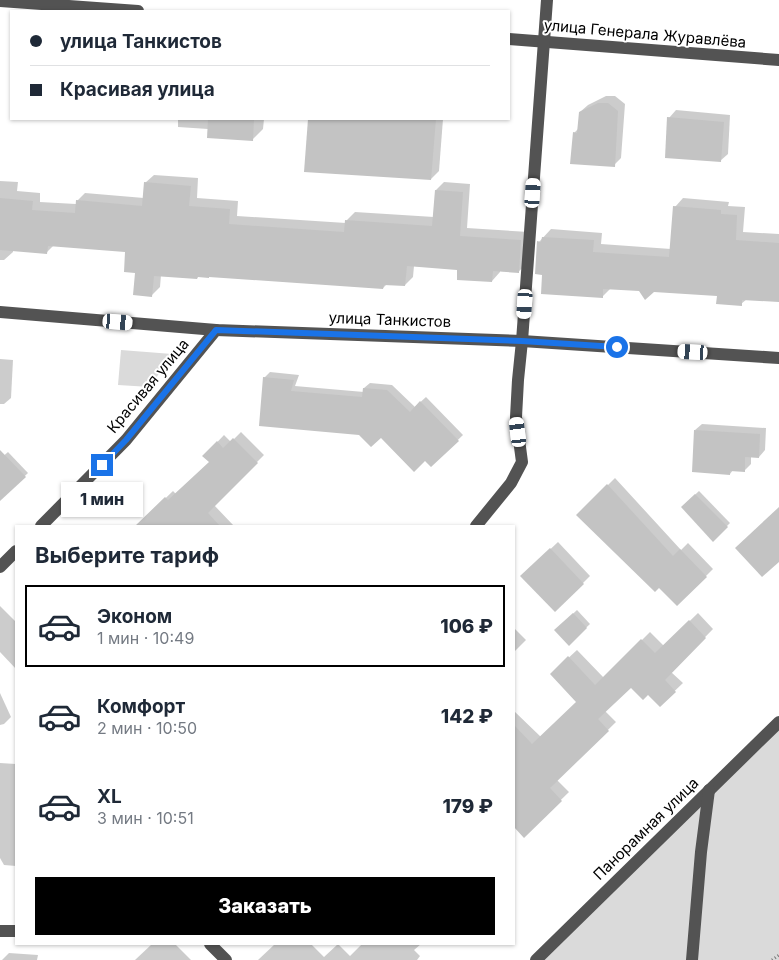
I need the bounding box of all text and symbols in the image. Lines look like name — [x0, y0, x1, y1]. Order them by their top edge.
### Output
street label: улица Генерала Журавлёва — [543, 15, 747, 52]
text: улица Танкистов — [60, 30, 222, 53]
text: Красивая улица — [60, 78, 215, 101]
car — [524, 178, 541, 208]
car — [516, 289, 533, 319]
street label: улица Танкистов — [328, 308, 452, 331]
car — [102, 313, 133, 331]
street label: Красивая улица — [103, 335, 193, 437]
route start — [606, 336, 628, 358]
car — [677, 344, 708, 360]
car — [508, 416, 527, 448]
route end — [91, 454, 113, 476]
callout: 1 мин — [61, 482, 143, 518]
text: 1 мин — [80, 489, 124, 509]
text: Выберите тариф — [35, 542, 219, 568]
icon: car — [37, 604, 82, 649]
text: Эконом — [97, 605, 172, 628]
text: 106 ₽ — [440, 615, 493, 638]
text: 1 мин · 10:49 — [97, 628, 194, 648]
icon: car — [37, 694, 82, 739]
text: Комфорт — [97, 695, 185, 718]
text: 142 ₽ — [441, 705, 493, 728]
text: 2 мин · 10:50 — [97, 718, 197, 738]
street label: Панорамная улица — [589, 773, 702, 884]
icon: car — [37, 784, 82, 829]
text: XL — [97, 785, 122, 808]
text: 179 ₽ — [442, 795, 493, 818]
text: 3 мин · 10:51 — [97, 808, 194, 828]
button: Заказать — [35, 877, 495, 935]

